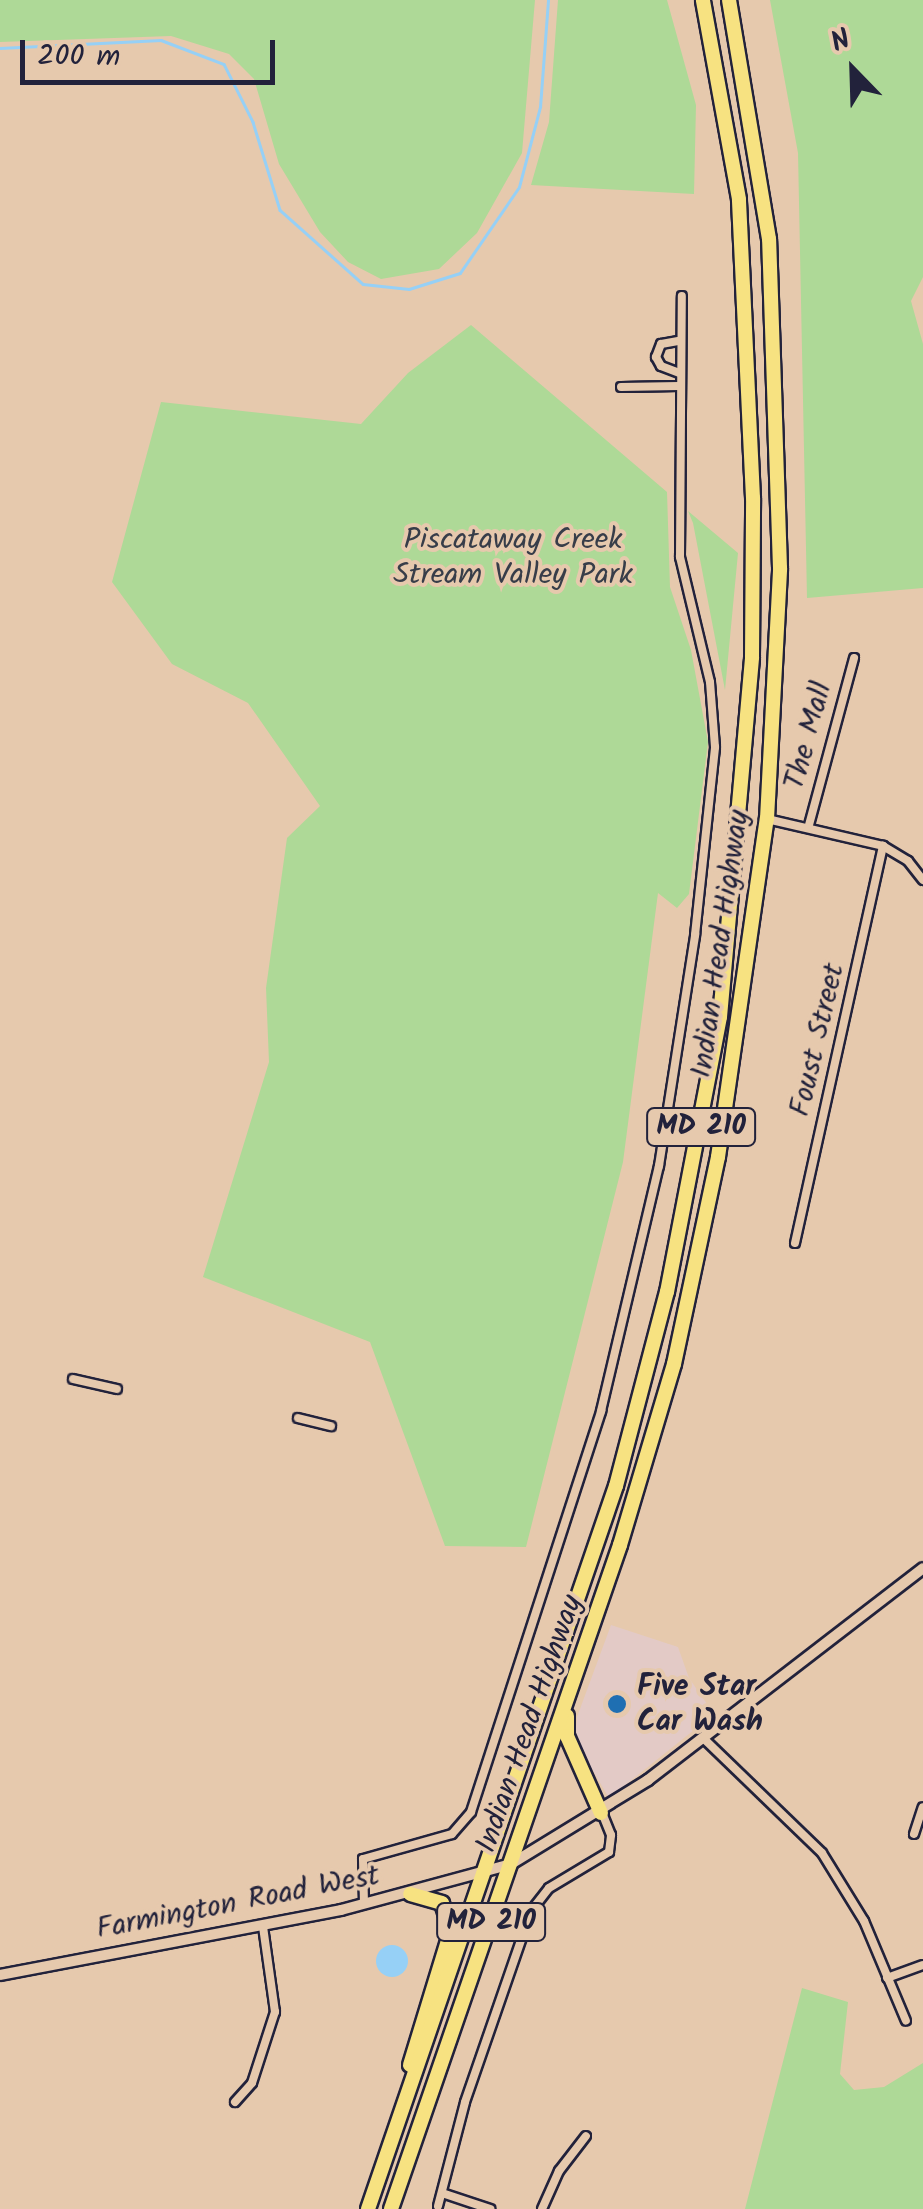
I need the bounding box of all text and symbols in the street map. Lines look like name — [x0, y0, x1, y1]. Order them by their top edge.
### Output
text: N — [824, 18, 858, 66]
scale bar — [25, 20, 280, 82]
north arrow — [803, 20, 903, 120]
text: 200 m — [37, 33, 120, 81]
park label: Piscataway Creek Stream Valley Park — [393, 522, 633, 592]
street label: The Mall — [777, 678, 841, 794]
street label: Indian Head Highway — [684, 808, 758, 1080]
street label: Foust Street — [783, 960, 853, 1120]
road number: MD 210 — [646, 1104, 756, 1150]
street label: Indian Head Highway — [469, 1590, 591, 1858]
place label: Five Star Car Wash — [637, 1669, 763, 1740]
marker: Five Star Car Wash — [606, 1693, 628, 1715]
street label: Farmington Road West — [93, 1858, 383, 1948]
road number: MD 210 — [436, 1899, 546, 1945]

